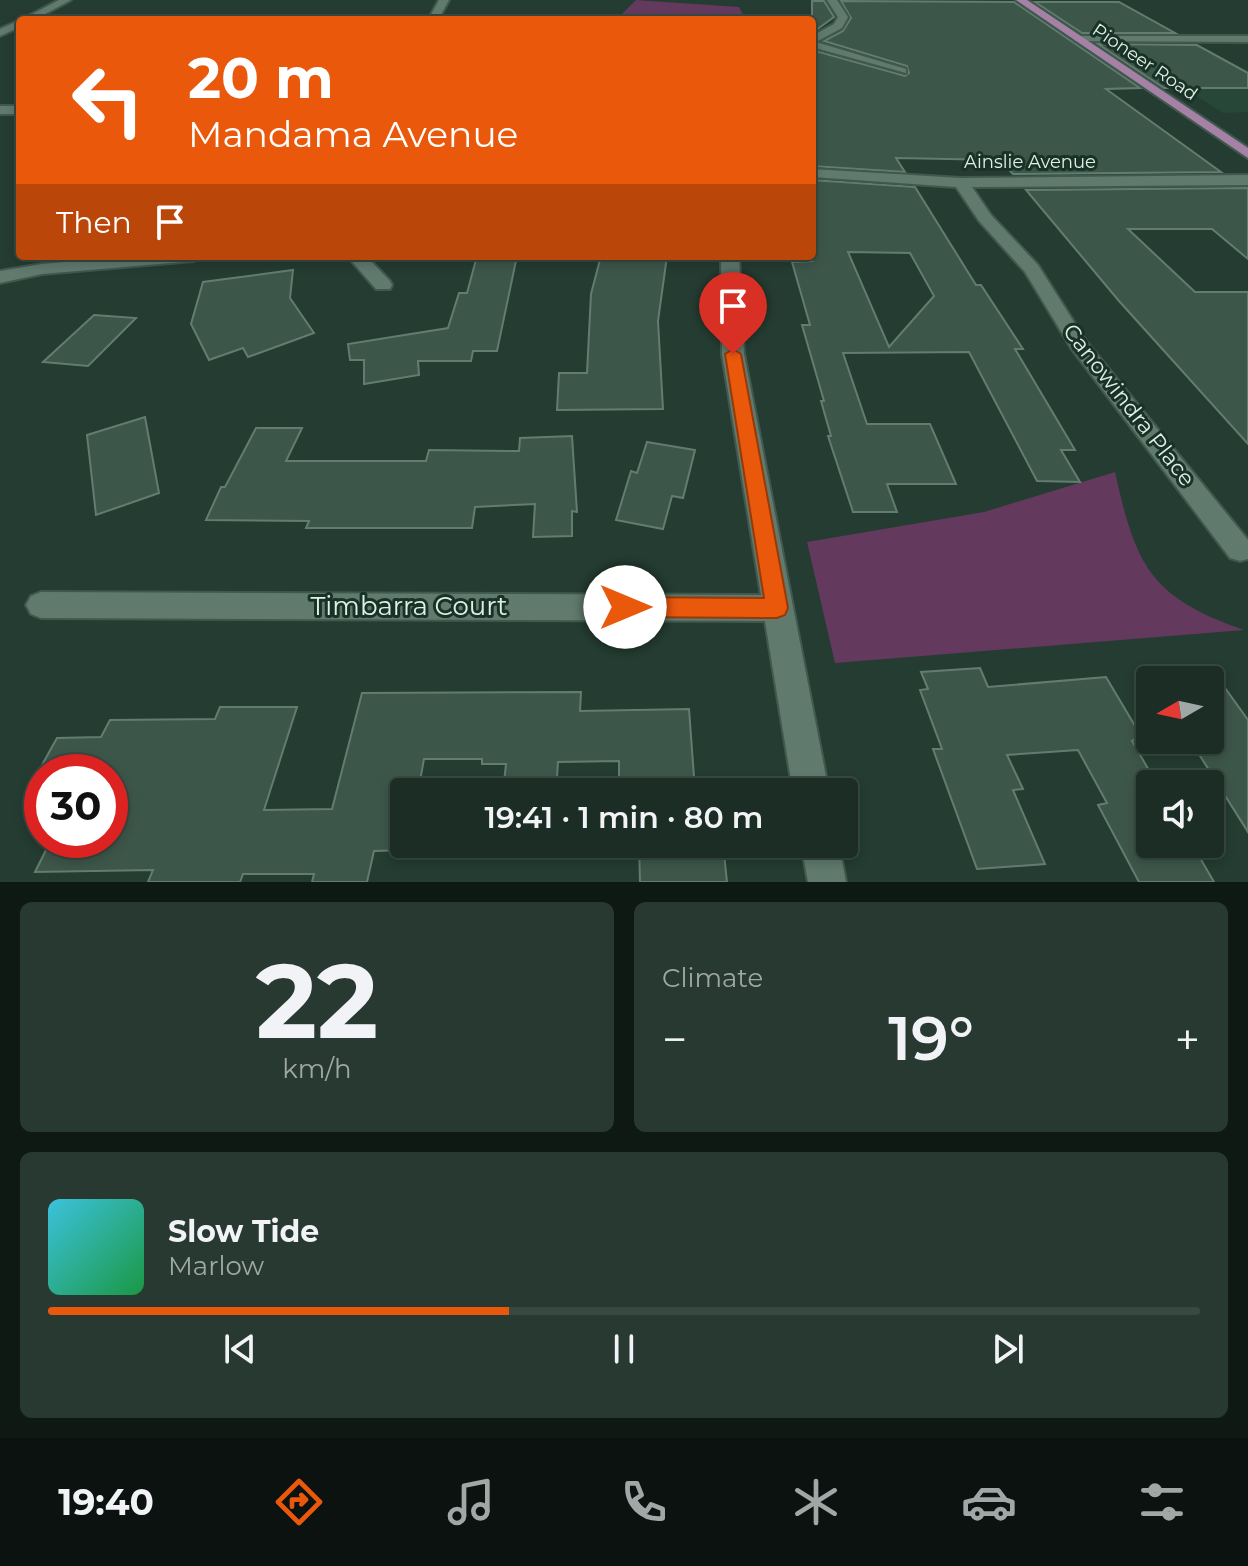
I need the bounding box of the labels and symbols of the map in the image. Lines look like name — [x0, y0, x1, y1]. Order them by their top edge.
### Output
street label: Pioneer Road — [1088, 19, 1202, 105]
street label: Ainslie Avenue — [964, 151, 1096, 173]
pin — [699, 272, 767, 354]
street label: Canowindra Place — [1057, 318, 1201, 492]
position arrow — [583, 565, 667, 649]
street label: Timbarra Court — [310, 590, 508, 622]
north arrow — [1136, 666, 1224, 754]
speed limit sign: 30 — [24, 754, 128, 858]

